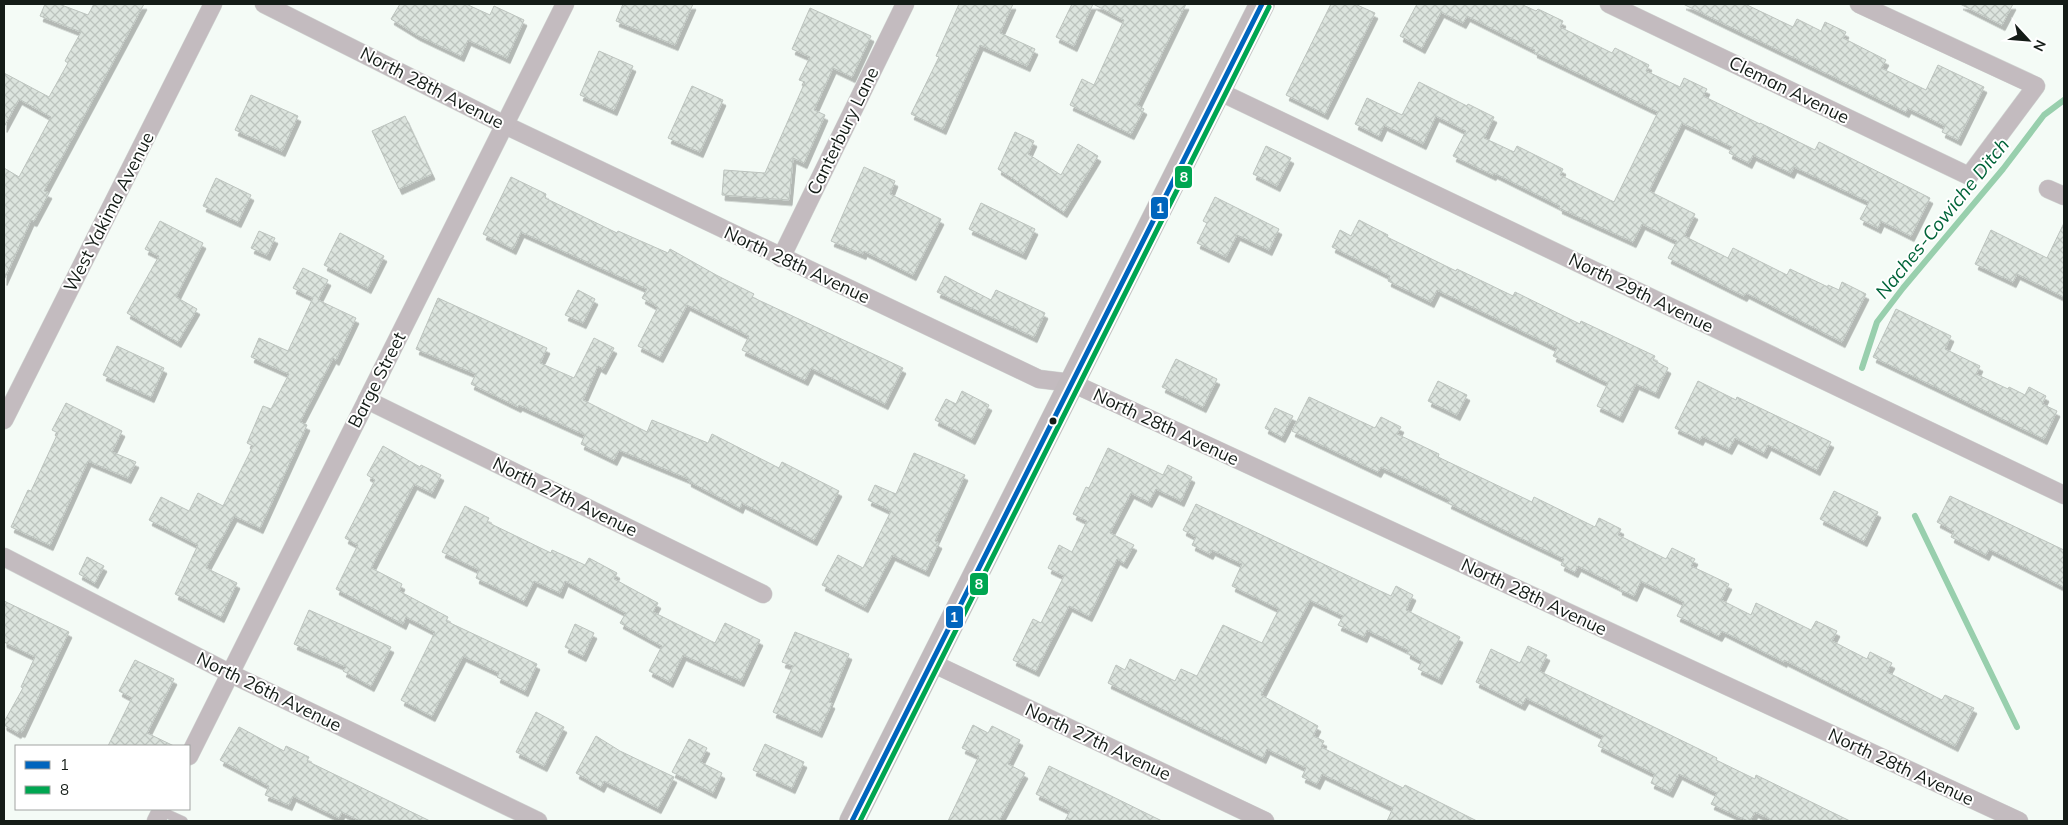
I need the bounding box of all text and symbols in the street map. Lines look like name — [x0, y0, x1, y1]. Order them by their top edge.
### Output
north arrow — [2003, 15, 2053, 65]
text: N — [2029, 37, 2050, 54]
street label: North 28th Avenue — [357, 41, 508, 134]
street label: Cleman Avenue — [1725, 51, 1853, 129]
street label: Canterbury Lane — [802, 63, 883, 198]
street label: West Yakima Avenue — [58, 128, 159, 296]
water label: Naches-Cowiche Ditch — [1870, 133, 2014, 303]
line badge: 8 — [1174, 165, 1193, 189]
text: 8 — [1180, 168, 1188, 186]
line badge: 1 — [1150, 196, 1169, 220]
text: 1 — [1156, 199, 1164, 217]
street label: North 28th Avenue — [721, 221, 874, 308]
street label: North 29th Avenue — [1565, 248, 1717, 338]
street label: Barge Street — [343, 328, 411, 432]
street label: North 28th Avenue — [1090, 383, 1243, 470]
unlabelled marker — [1048, 416, 1058, 426]
street label: North 27th Avenue — [489, 452, 641, 542]
street label: North 28th Avenue — [1458, 553, 1611, 640]
line badge: 8 — [969, 572, 989, 596]
text: 8 — [975, 575, 983, 593]
line badge: 1 — [945, 605, 964, 629]
text: 1 — [950, 608, 958, 626]
street label: North 26th Avenue — [193, 647, 345, 737]
street label: North 27th Avenue — [1022, 698, 1175, 785]
street label: North 28th Avenue — [1825, 723, 1978, 810]
legend — [15, 745, 190, 810]
text: 1 — [60, 755, 69, 774]
text: 8 — [60, 780, 69, 799]

